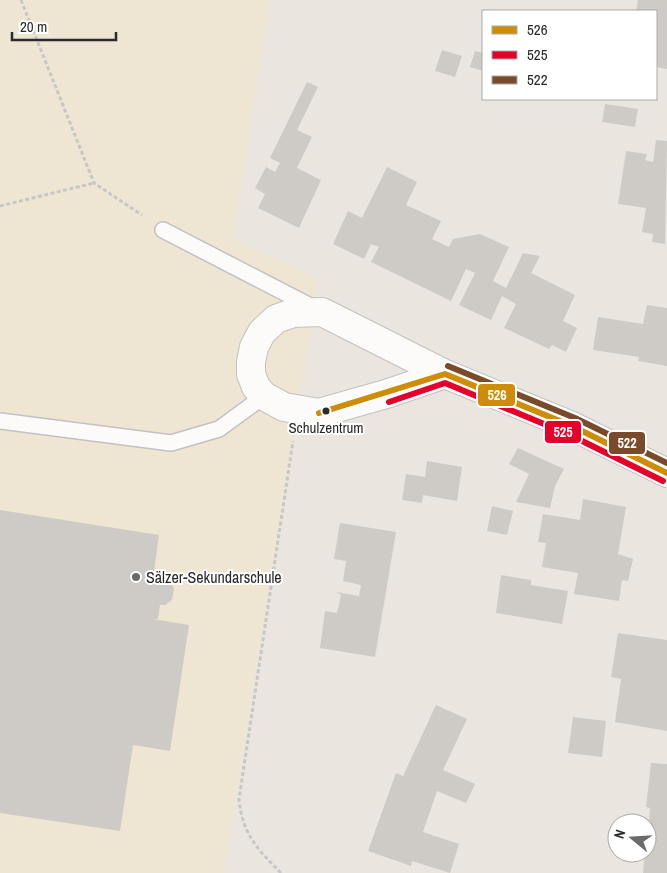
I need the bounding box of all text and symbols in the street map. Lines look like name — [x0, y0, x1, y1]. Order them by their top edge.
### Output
scale bar — [12, 10, 116, 42]
legend — [482, 10, 657, 100]
text: 20 m — [20, 16, 47, 37]
text: 526 — [527, 19, 548, 40]
text: 525 — [527, 44, 548, 65]
text: 522 — [527, 69, 548, 90]
line badge: 526 — [477, 383, 516, 407]
text: 526 — [487, 386, 507, 404]
marker: Schulzentrum — [321, 406, 331, 416]
place label: Schulzentrum — [288, 417, 364, 438]
line badge: 525 — [544, 420, 582, 444]
text: 525 — [553, 423, 573, 441]
line badge: 522 — [608, 431, 646, 455]
text: 522 — [617, 434, 637, 452]
place label: Sälzer-Sekundarschule — [146, 566, 282, 588]
marker: Sälzer-Sekundarschule — [130, 571, 142, 583]
north arrow — [607, 813, 657, 863]
text: N — [610, 827, 629, 841]

